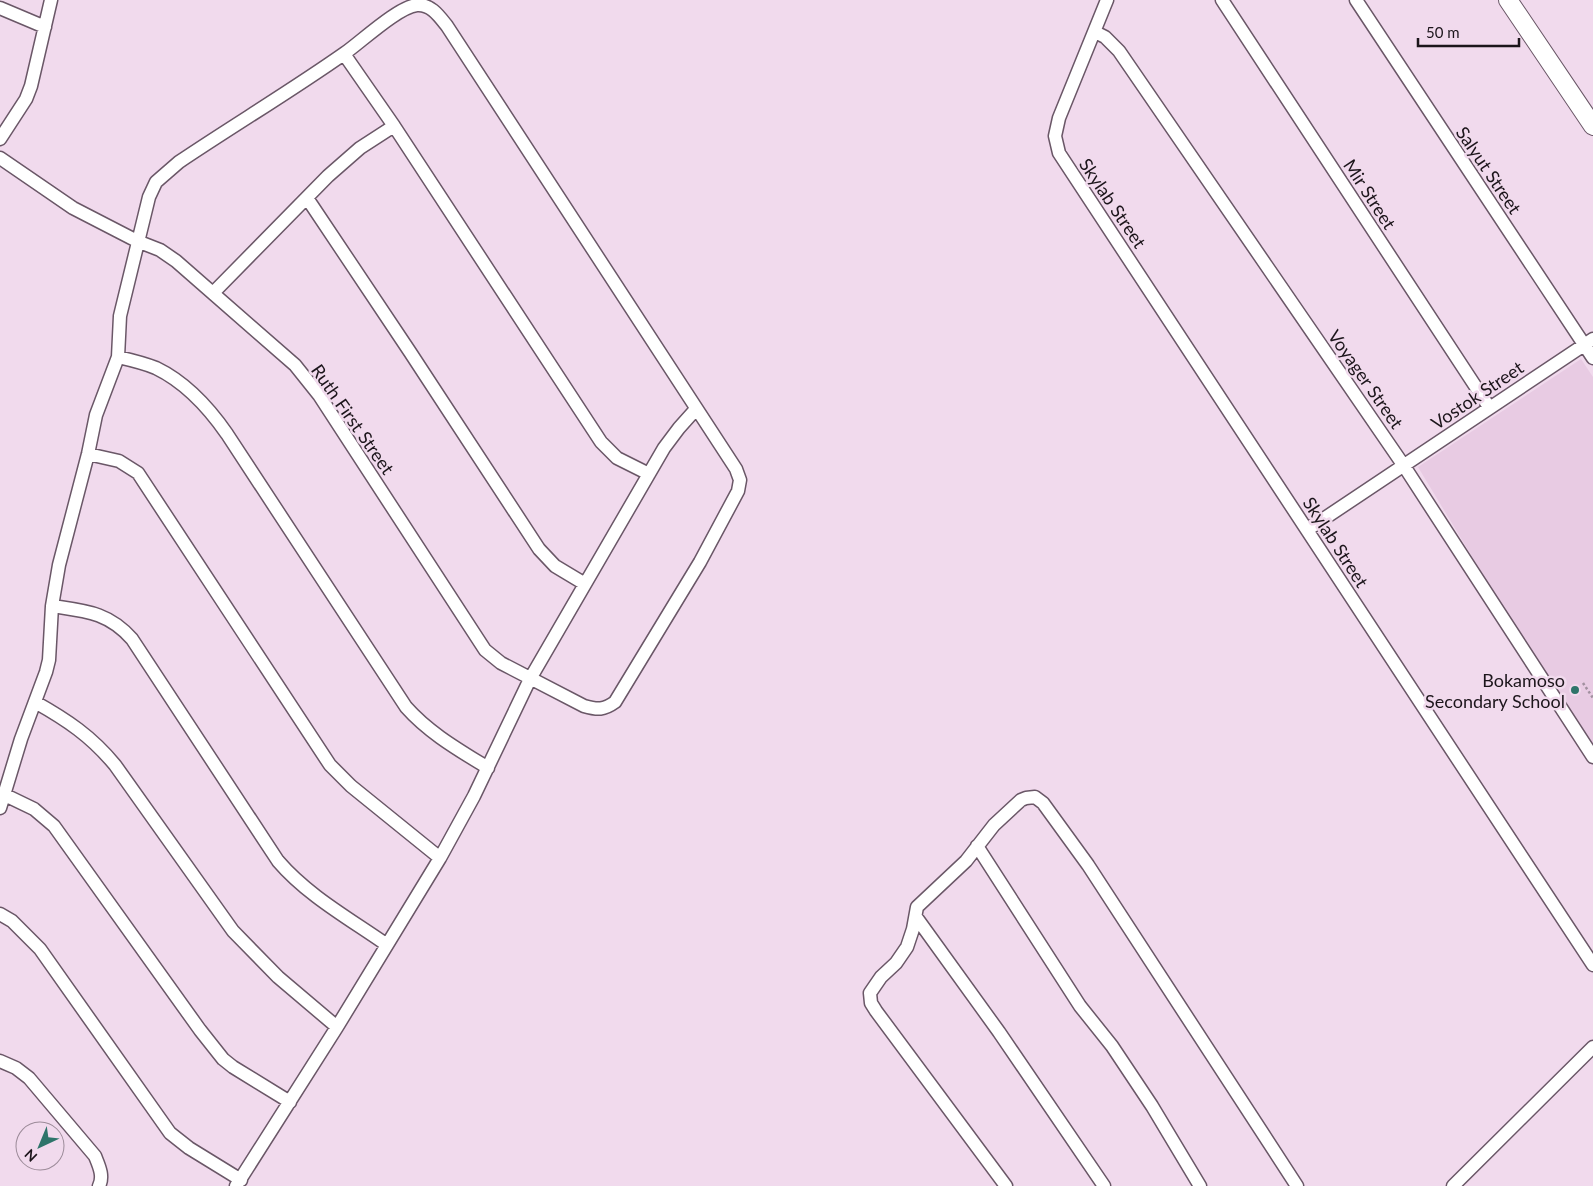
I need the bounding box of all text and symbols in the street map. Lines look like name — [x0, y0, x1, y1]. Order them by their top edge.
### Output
scale bar — [1418, 15, 1519, 47]
text: 50 m — [1426, 23, 1460, 41]
street label: Salyut Street — [1452, 122, 1527, 218]
street label: Skylab Street — [1075, 154, 1151, 252]
street label: Mir Street — [1339, 155, 1401, 234]
street label: Voyager Street — [1324, 325, 1409, 433]
street label: Vostok Street — [1427, 356, 1528, 434]
street label: Ruth First Street — [307, 360, 399, 479]
street label: Skylab Street — [1299, 493, 1374, 592]
place label: Bokamoso Secondary School — [1425, 669, 1565, 712]
marker: Bokamoso Secondary School — [1569, 684, 1581, 696]
north arrow — [15, 1121, 65, 1171]
text: N — [21, 1146, 40, 1166]

